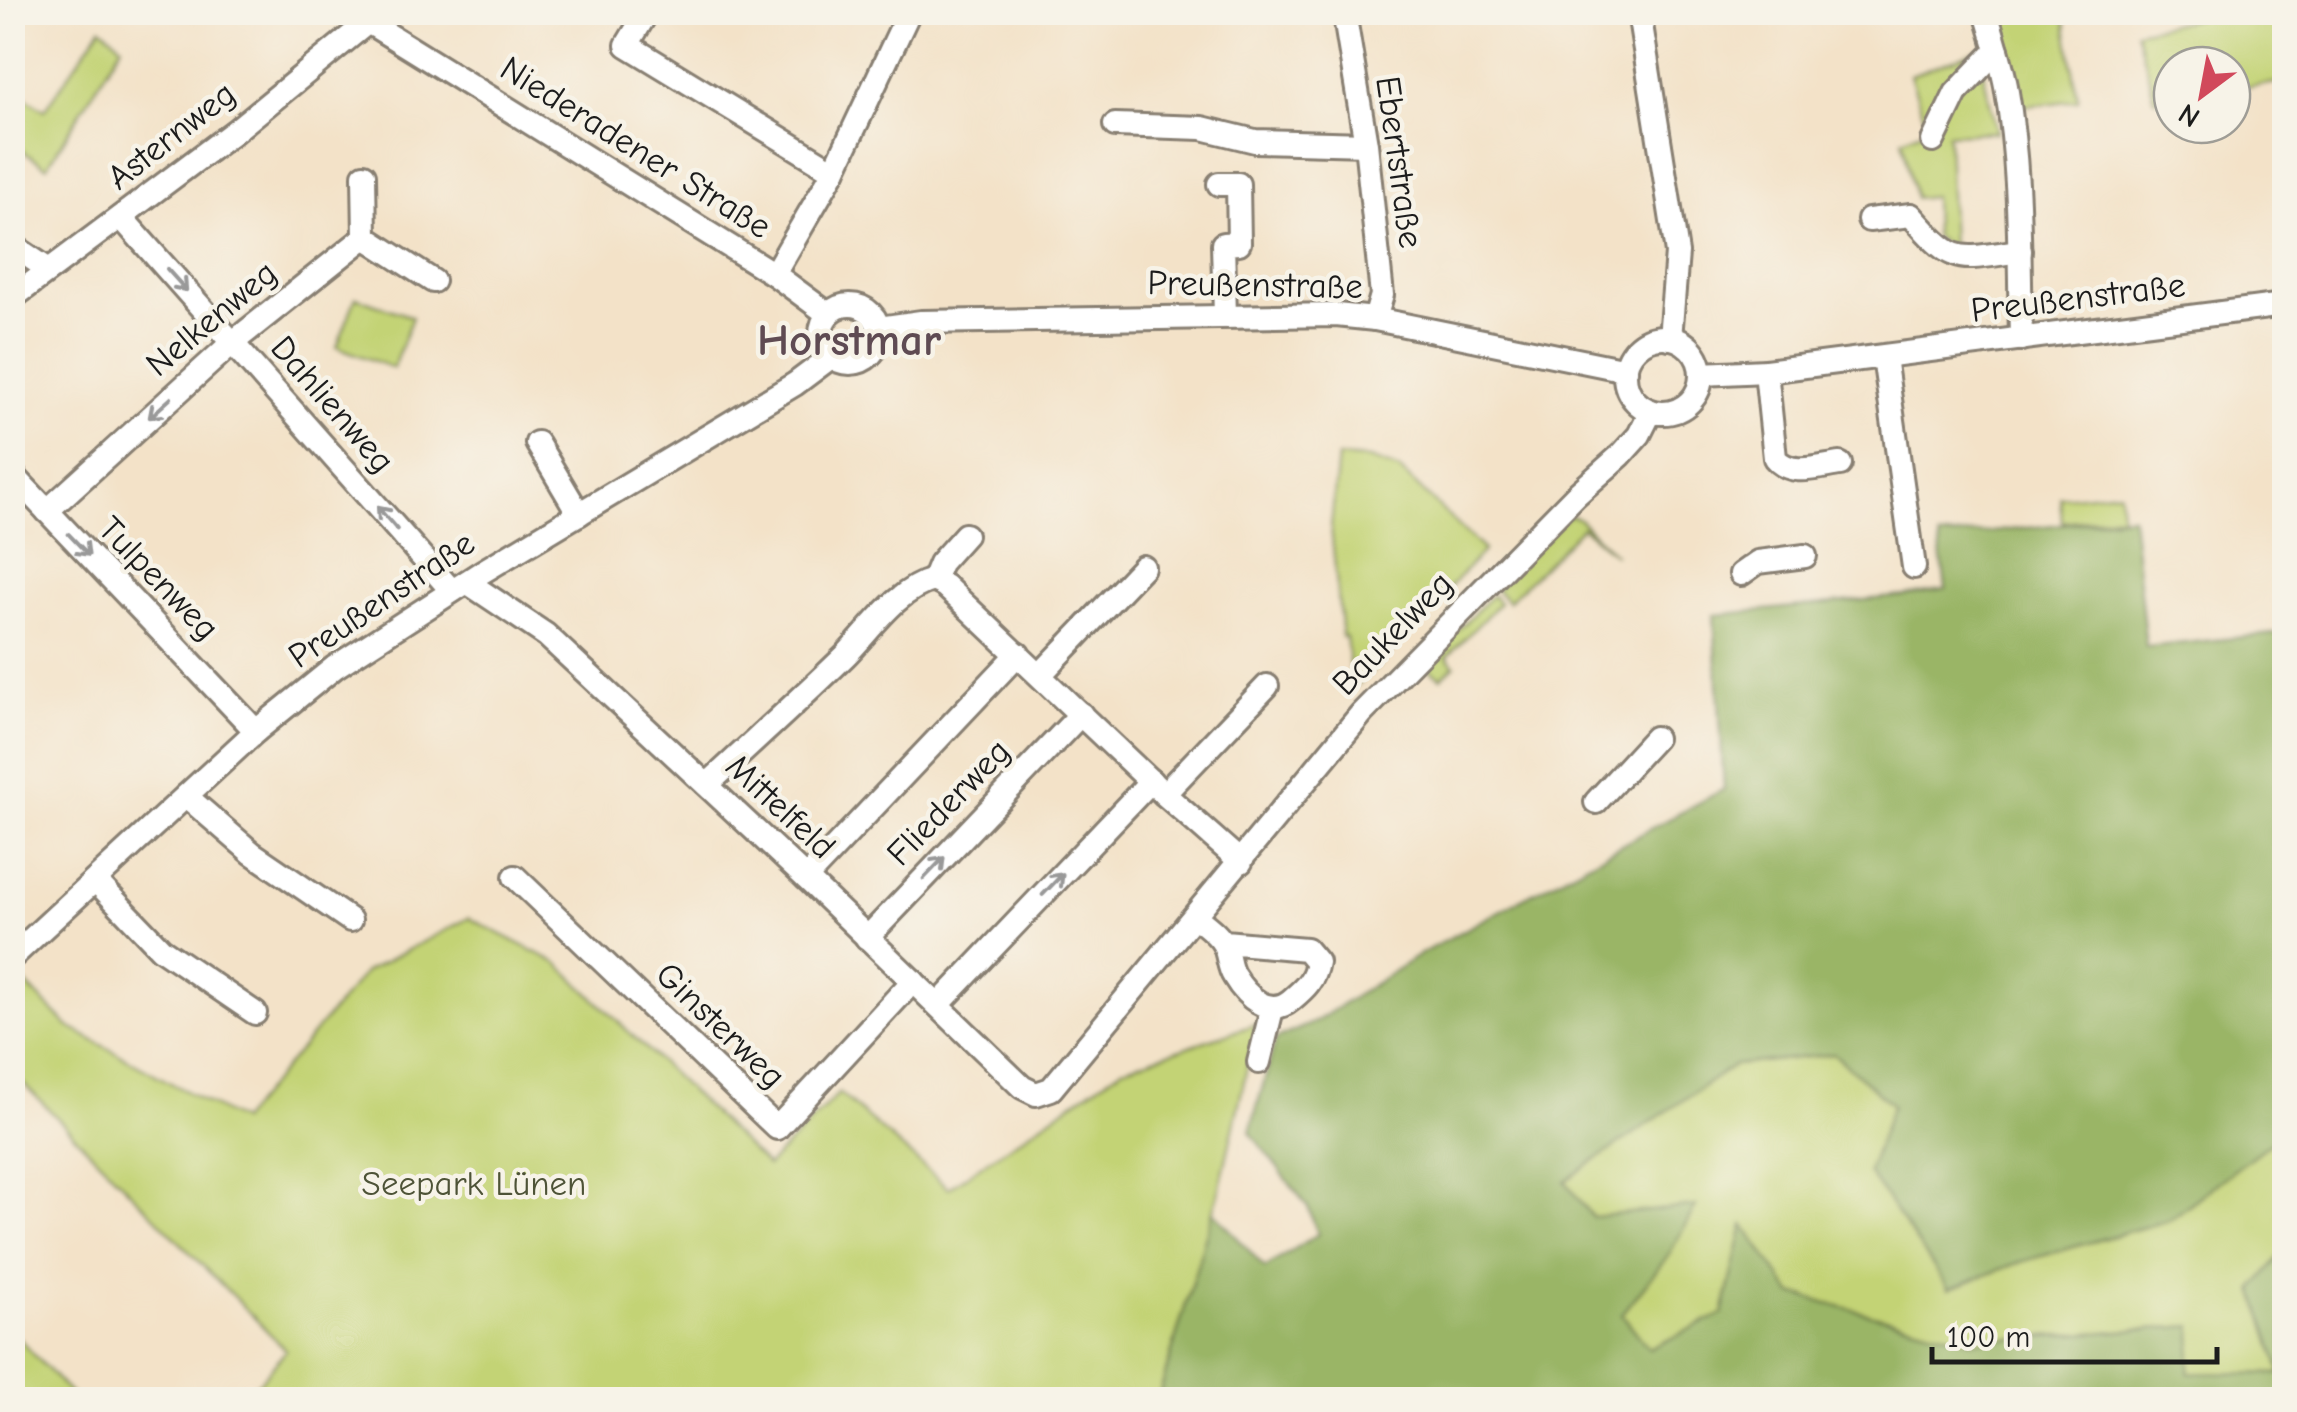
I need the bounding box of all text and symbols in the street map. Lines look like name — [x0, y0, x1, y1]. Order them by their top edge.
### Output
north arrow — [2152, 45, 2252, 145]
street label: Niederadener Straße — [493, 48, 778, 247]
street label: Asternweg — [99, 73, 243, 198]
street label: Ebertstraße — [1367, 74, 1432, 251]
text: N — [2173, 97, 2206, 134]
street label: Nelkenweg — [138, 252, 285, 385]
street label: Preußenstraße — [1147, 262, 1363, 307]
street label: Preußenstraße — [1969, 264, 2187, 331]
one-way arrow — [165, 267, 188, 292]
district label: Horstmar — [757, 314, 941, 366]
street label: Dahlienweg — [262, 328, 403, 481]
one-way arrow — [148, 396, 173, 419]
one-way arrow — [376, 506, 399, 531]
street label: Tulpenweg — [90, 508, 227, 649]
street label: Preußenstraße — [281, 522, 482, 677]
one-way arrow — [67, 532, 90, 557]
street label: Baukelweg — [1324, 563, 1461, 703]
street label: Fliederweg — [878, 731, 1019, 874]
street label: Mittelfeld — [718, 746, 844, 867]
one-way arrow — [922, 856, 946, 880]
one-way arrow — [1041, 872, 1064, 897]
street label: Ginsterweg — [648, 954, 794, 1097]
park label: Seepark Lünen — [362, 1163, 586, 1204]
scale bar — [1932, 1302, 2217, 1364]
text: 100 m — [1947, 1320, 2030, 1355]

